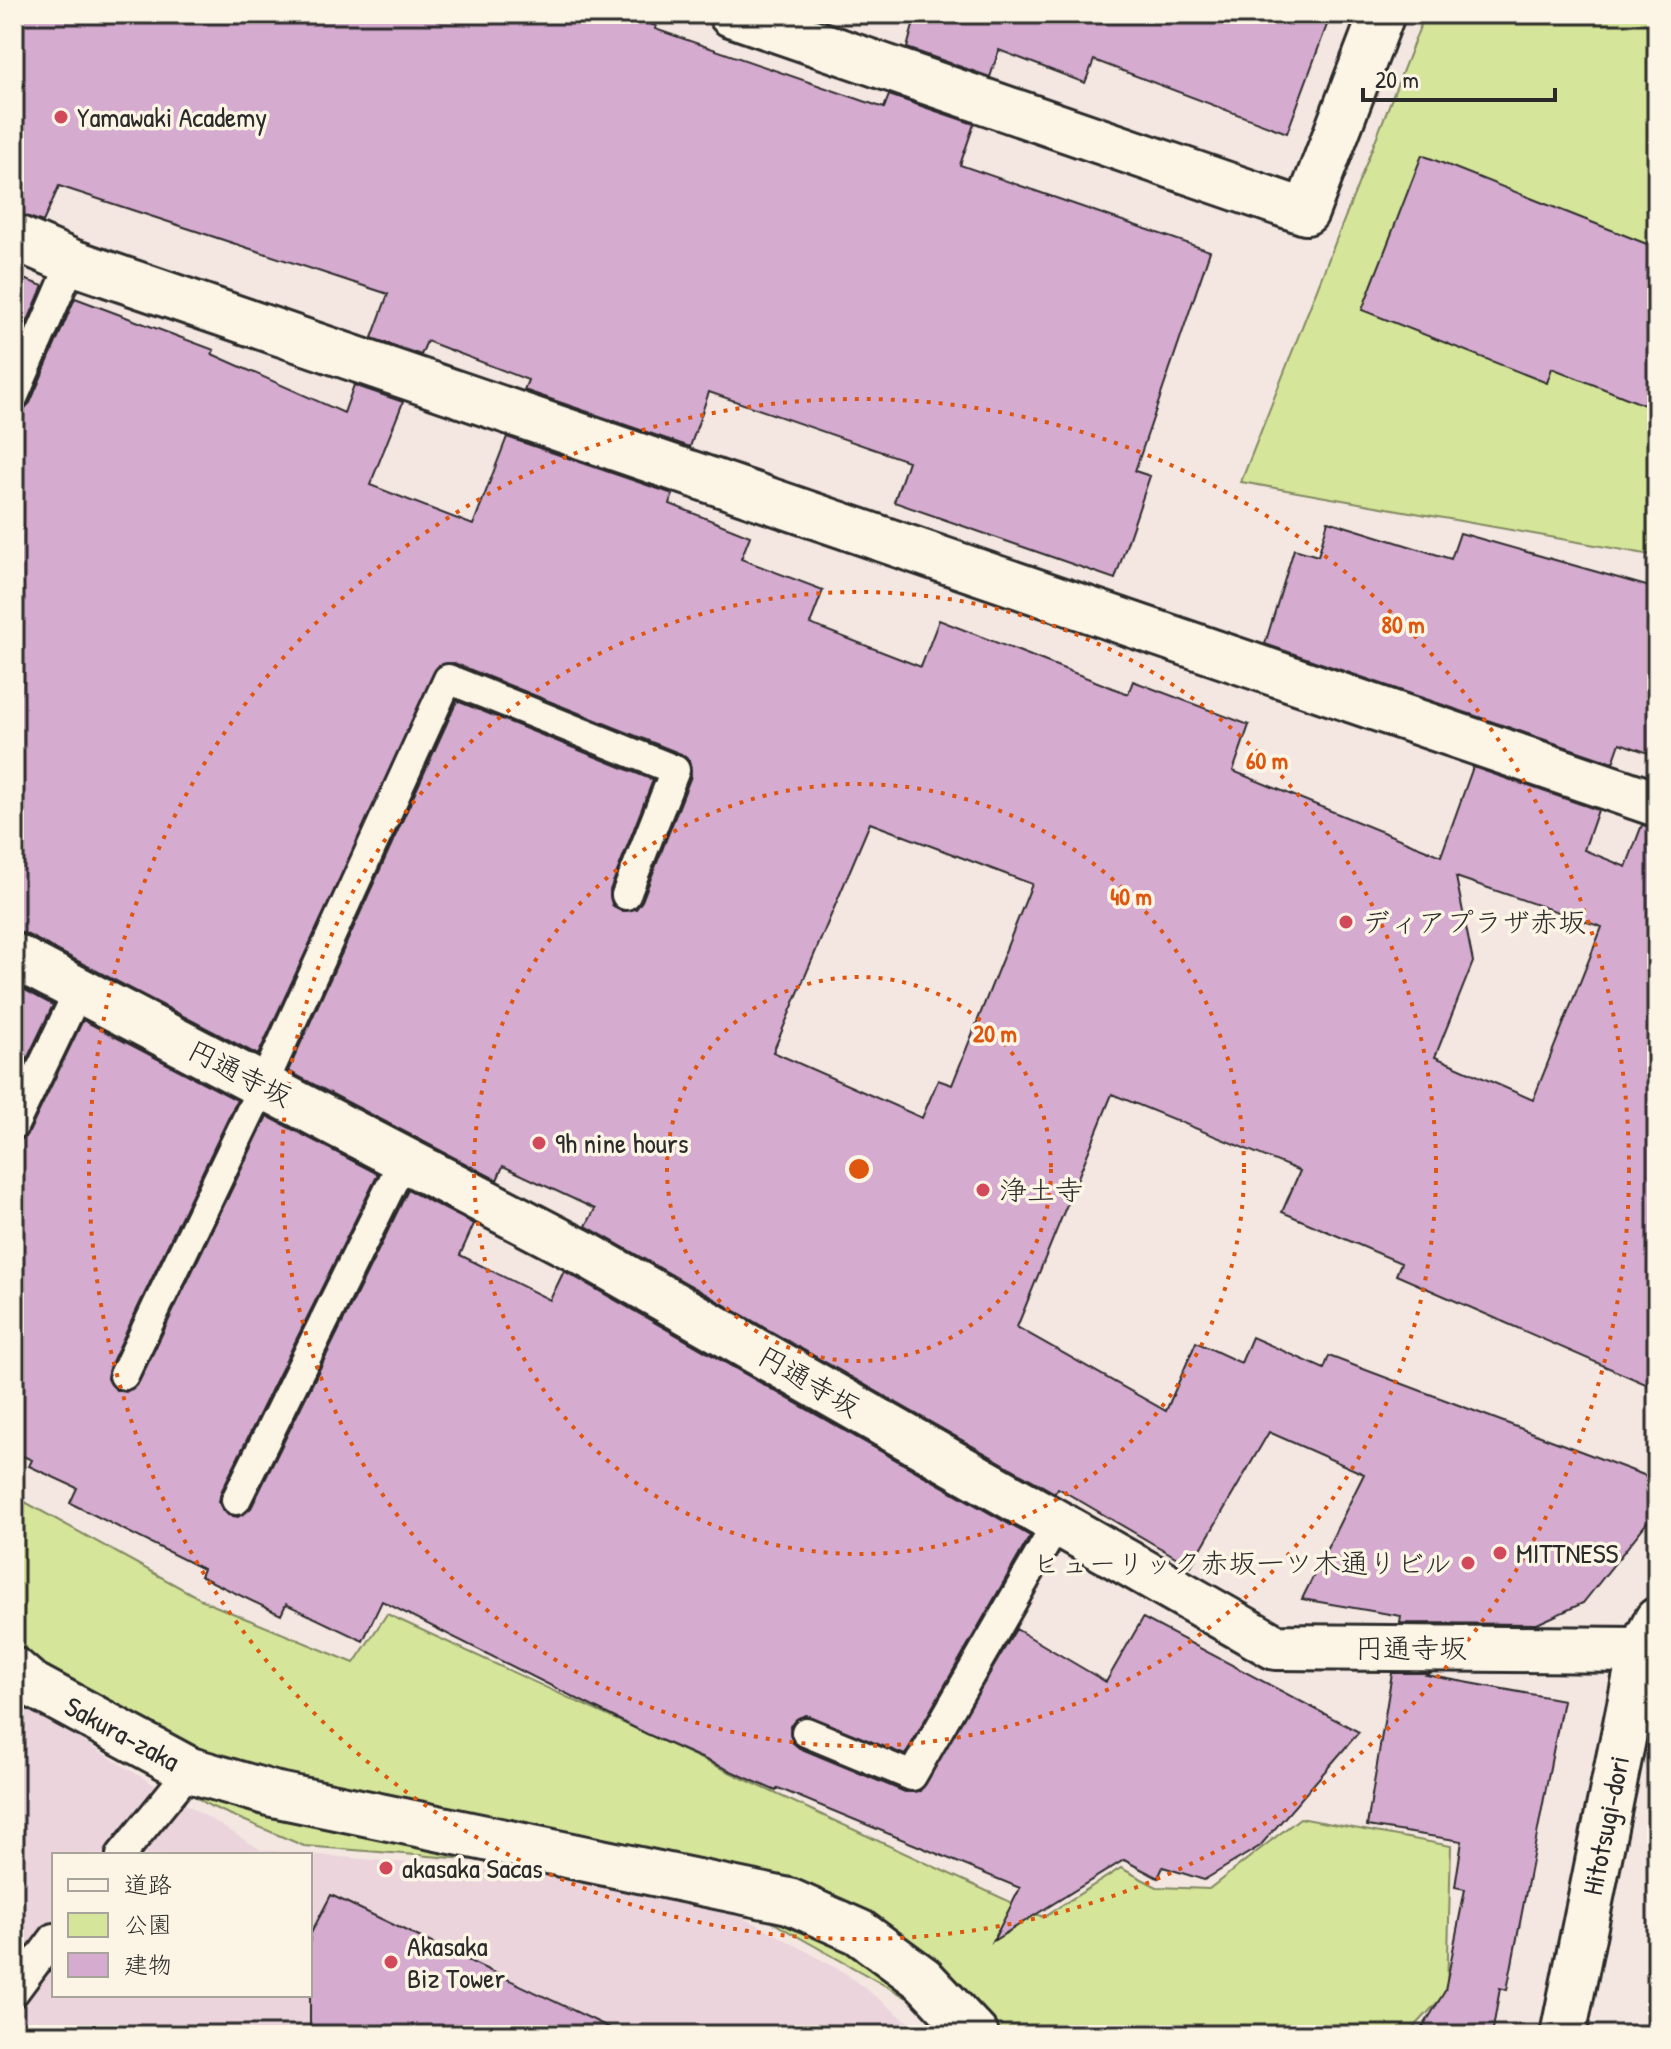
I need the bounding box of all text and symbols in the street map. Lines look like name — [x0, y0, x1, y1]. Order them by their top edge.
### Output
scale bar — [1363, 52, 1555, 102]
text: 20 m — [1375, 63, 1419, 95]
place label: Yamawaki Academy — [77, 98, 267, 136]
marker: Yamawaki Academy — [52, 108, 70, 126]
text: 80 m — [1382, 608, 1424, 640]
text: 60 m — [1246, 744, 1288, 776]
text: 40 m — [1110, 880, 1152, 912]
place label: ディアプラザ赤坂 — [1362, 903, 1586, 941]
marker: ディアプラザ赤坂 — [1337, 913, 1355, 931]
text: 20 m — [973, 1017, 1017, 1049]
street label: 円通寺坂 — [181, 1031, 299, 1115]
place label: 9h nine hours — [555, 1124, 688, 1162]
marker: 9h nine hours — [530, 1134, 548, 1152]
centre of rings — [845, 1155, 873, 1183]
place label: 浄土寺 — [999, 1171, 1083, 1209]
marker: 浄土寺 — [974, 1181, 992, 1199]
street label: 円通寺坂 — [751, 1337, 867, 1425]
place label: MITTNESS — [1516, 1534, 1619, 1572]
place label: ヒューリック赤坂一ツ木通りビル — [1033, 1544, 1452, 1582]
marker: MITTNESS — [1491, 1544, 1509, 1562]
marker: ヒューリック赤坂一ツ木通りビル — [1459, 1554, 1477, 1572]
street label: 円通寺坂 — [1355, 1629, 1467, 1667]
street label: Sakura-zaka — [58, 1687, 187, 1780]
street label: Hitotsugi-dori — [1573, 1752, 1638, 1898]
place label: akasaka Sacas — [402, 1849, 543, 1887]
legend — [52, 1853, 312, 1997]
marker: akasaka Sacas — [377, 1859, 395, 1877]
text: 道路 — [124, 1868, 172, 1900]
text: 公園 — [124, 1908, 172, 1940]
place label: Akasaka Biz Tower — [407, 1927, 505, 1997]
text: 建物 — [124, 1948, 172, 1980]
marker: Akasaka Biz Tower — [382, 1953, 400, 1971]

